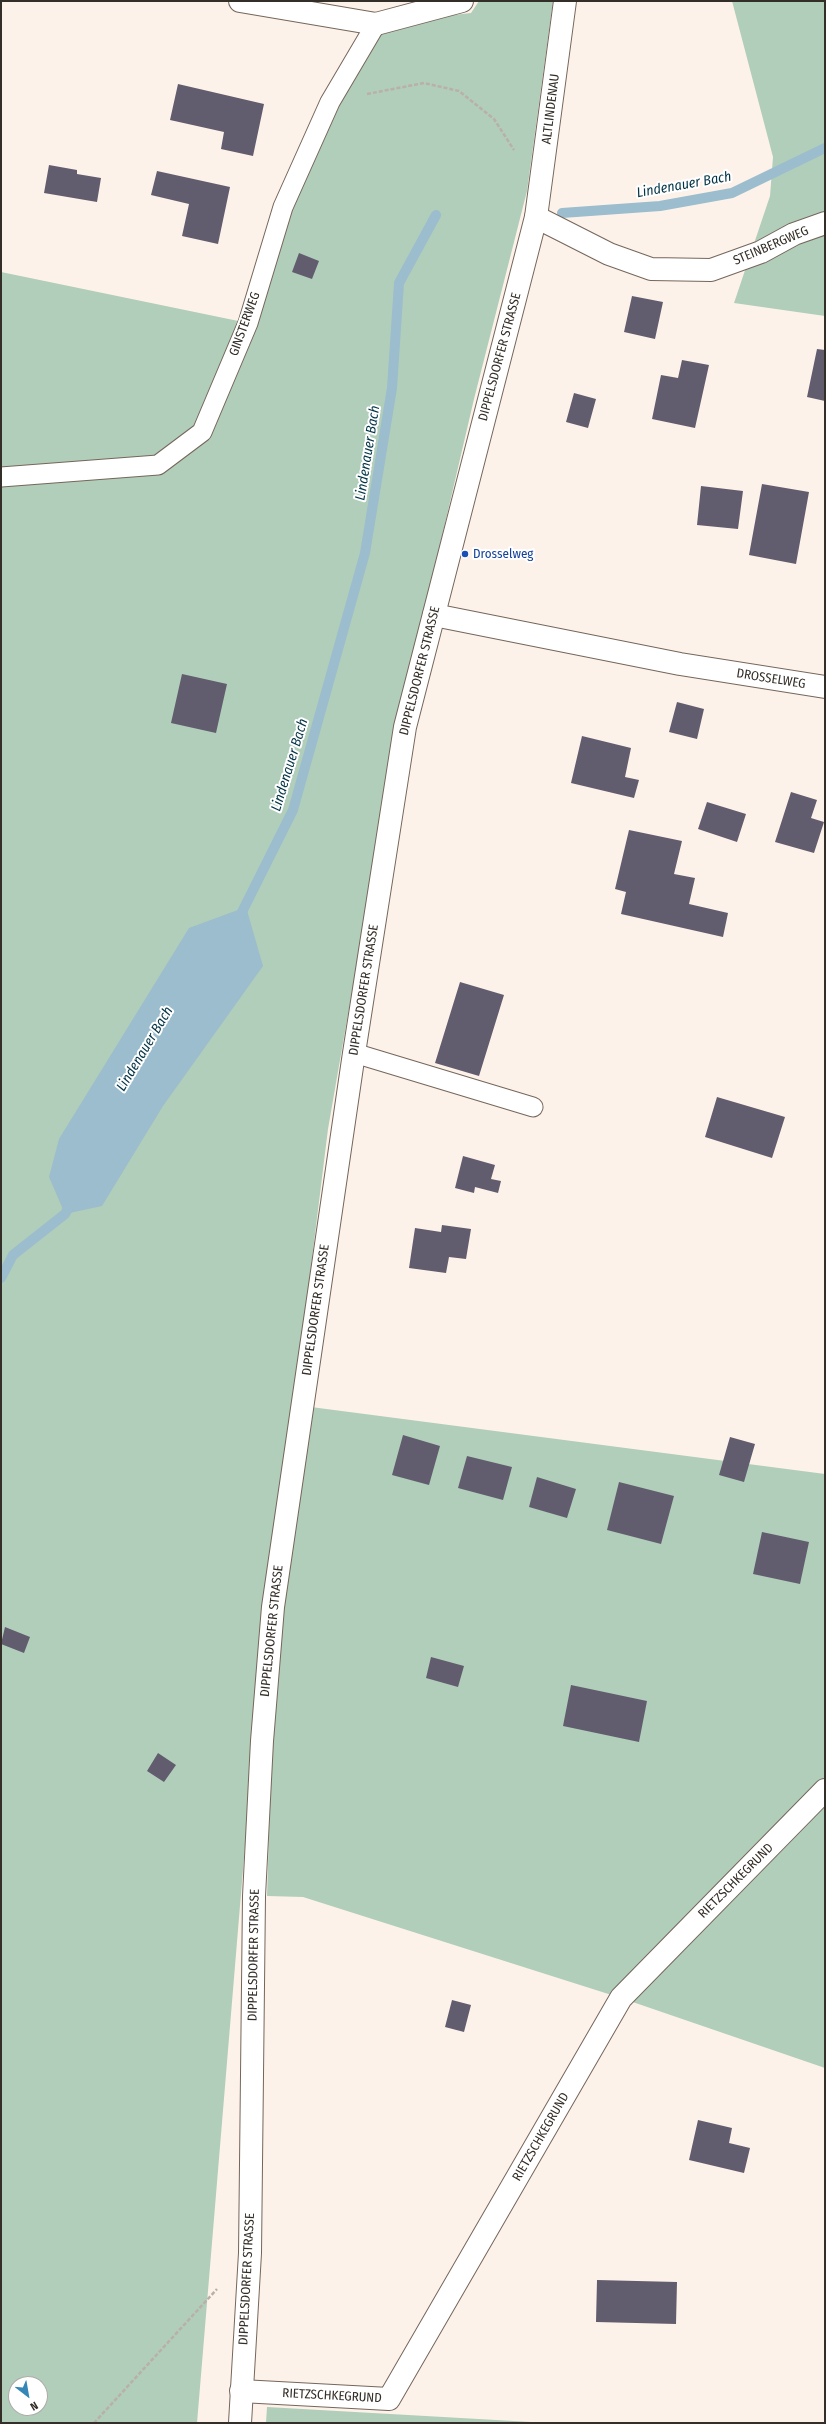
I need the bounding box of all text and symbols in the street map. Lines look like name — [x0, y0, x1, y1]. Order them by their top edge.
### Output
street label: ALTLINDENAU — [539, 73, 563, 145]
water label: Lindenauer Bach — [635, 168, 733, 202]
street label: STEINBERGWEG — [731, 223, 811, 269]
street label: GINSTERWEG — [226, 290, 264, 358]
street label: DIPPELSDORFER STRASSE — [475, 291, 525, 423]
water label: Lindenauer Bach — [352, 404, 384, 502]
place label: Drosselweg — [473, 546, 533, 562]
marker: Drosselweg — [460, 549, 470, 559]
street label: DIPPELSDORFER STRASSE — [396, 605, 444, 737]
street label: DROSSELWEG — [735, 666, 807, 692]
water label: Lindenauer Bach — [268, 717, 312, 813]
street label: DIPPELSDORFER STRASSE — [346, 923, 382, 1057]
water label: Lindenauer Bach — [113, 1004, 177, 1094]
street label: DIPPELSDORFER STRASSE — [299, 1243, 333, 1377]
street label: DIPPELSDORFER STRASSE — [257, 1564, 287, 1698]
street label: RIETZSCHKEGRUND — [695, 1840, 777, 1922]
street label: DIPPELSDORFER STRASSE — [245, 1889, 263, 2021]
street label: RIETZSCHKEGRUND — [509, 2090, 573, 2184]
street label: DIPPELSDORFER STRASSE — [236, 2213, 258, 2345]
north arrow — [8, 2376, 48, 2416]
street label: RIETZSCHKEGRUND — [282, 2386, 382, 2406]
text: N — [28, 2399, 40, 2413]

